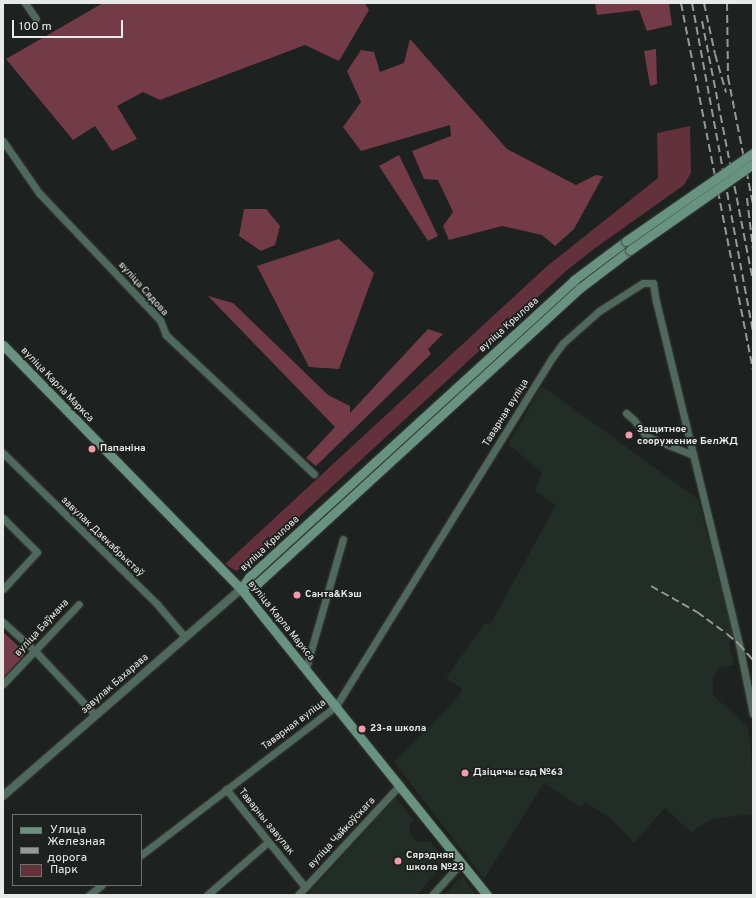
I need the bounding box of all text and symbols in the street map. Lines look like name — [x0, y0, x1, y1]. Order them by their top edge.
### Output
scale bar — [14, 12, 125, 38]
text: 100 m — [19, 19, 52, 35]
street label: вуліца Сядова — [116, 260, 170, 318]
street label: вуліца Крылова — [477, 295, 541, 355]
street label: вуліца Карла Маркса — [18, 345, 96, 425]
street label: Таварная вуліца — [480, 377, 532, 449]
place label: Защитное сооружение БелЖД — [637, 423, 738, 446]
marker: Защитное сооружение БелЖД — [624, 430, 634, 440]
place label: Папаніна — [100, 443, 146, 455]
marker: Папаніна — [87, 444, 97, 454]
street label: завулак Дзекабрыстаў — [58, 494, 146, 580]
street label: вуліца Крылова — [238, 514, 302, 574]
street label: вуліца Карла Маркса — [245, 579, 317, 663]
place label: Санта&Кэш — [305, 589, 362, 601]
marker: Санта&Кэш — [292, 590, 302, 600]
street label: вуліца Баўмана — [12, 597, 72, 659]
street label: завулак Бахарава — [79, 651, 151, 717]
street label: Таварная вуліца — [260, 697, 328, 753]
place label: 23-я школа — [370, 723, 426, 735]
marker: 23-я школа — [357, 724, 367, 734]
place label: Дзіцячы сад №63 — [473, 767, 563, 779]
marker: Дзіцячы сад №63 — [460, 768, 470, 778]
street label: Таварны завулак — [236, 786, 296, 858]
street label: вуліца Чайкоўскага — [306, 795, 378, 871]
legend — [12, 814, 142, 886]
text: Улица — [50, 822, 86, 838]
text: Железная дорога — [47, 834, 105, 866]
place label: Сярэдняя школа №23 — [406, 849, 464, 872]
marker: Сярэдняя школа №23 — [393, 856, 403, 866]
text: Парк — [50, 862, 78, 878]

